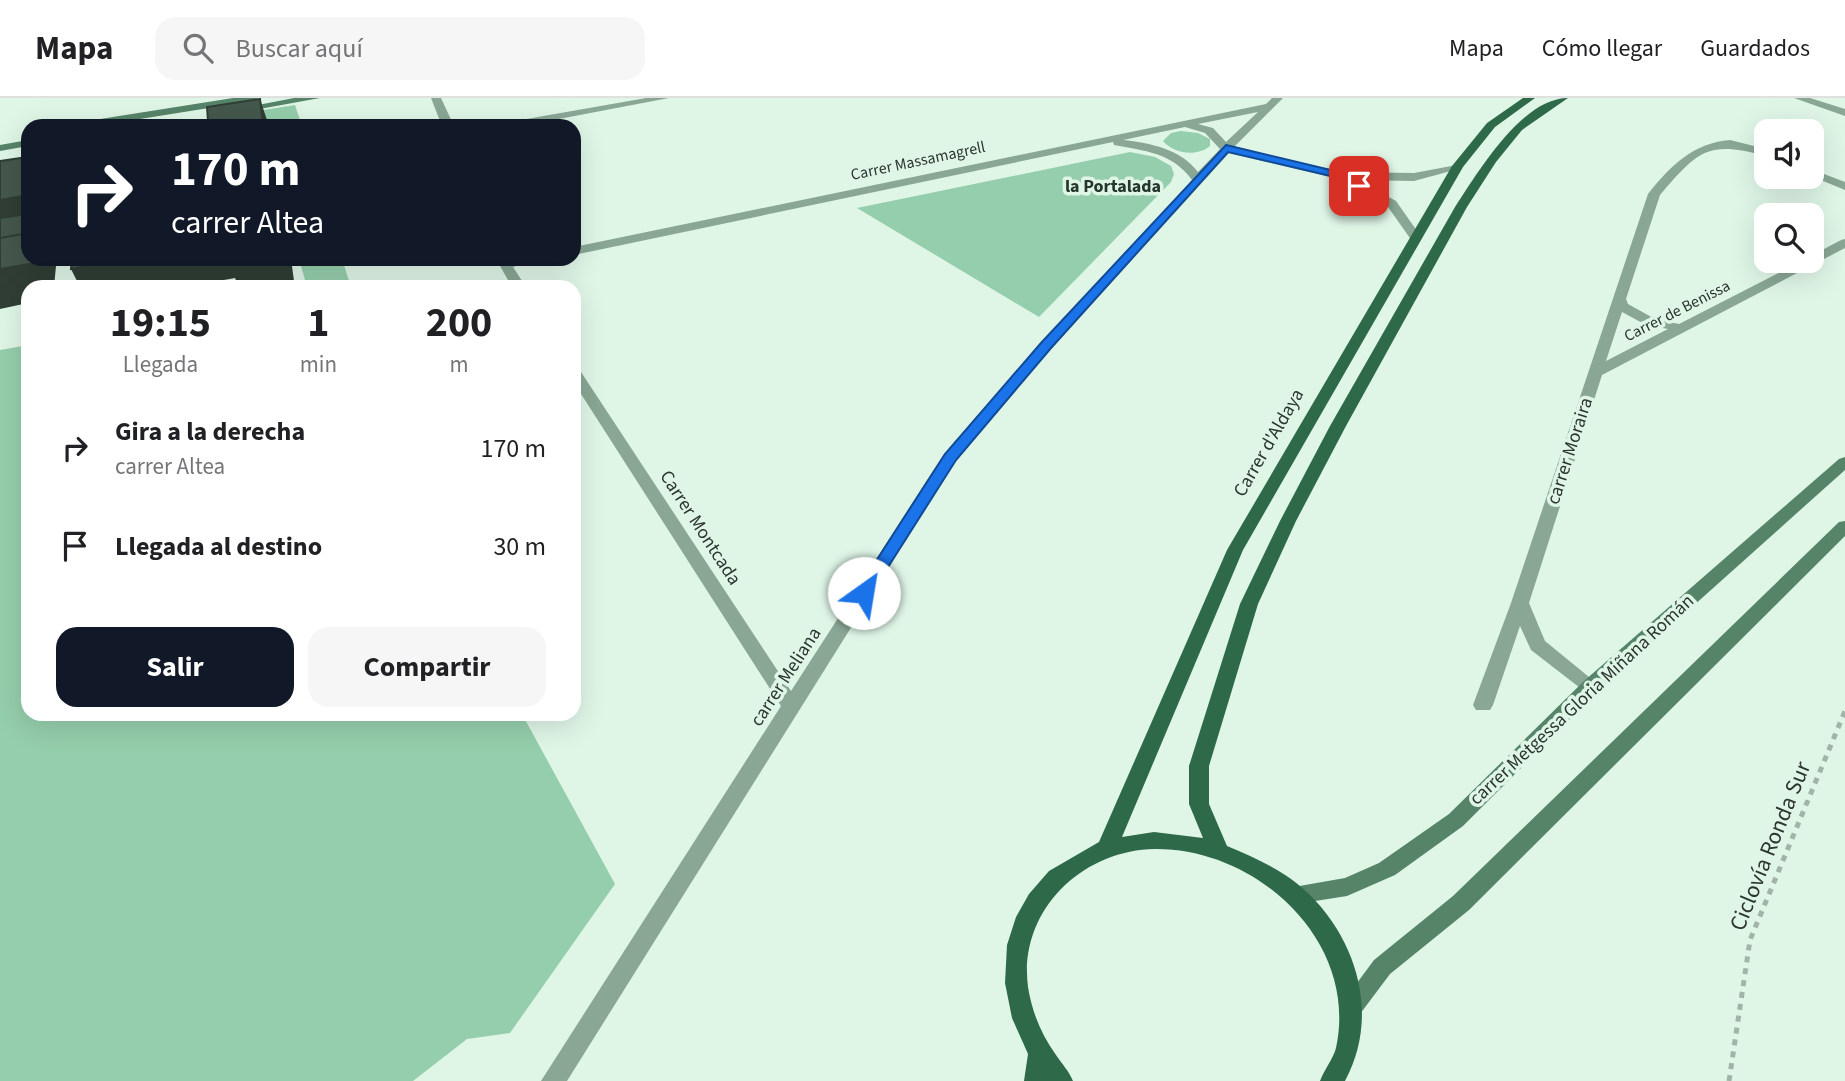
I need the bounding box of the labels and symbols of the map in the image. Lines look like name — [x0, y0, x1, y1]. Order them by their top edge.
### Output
street label: Carrer Massamagrell — [849, 136, 987, 186]
pin — [1329, 156, 1389, 216]
district label: la Portalada — [1065, 174, 1161, 199]
street label: Carrer de Benissa — [1620, 275, 1734, 347]
street label: Carrer d'Aldaya — [1227, 384, 1311, 502]
street label: carrer Moraira — [1540, 394, 1600, 508]
street label: Carrer Montcada — [653, 465, 747, 591]
position arrow — [827, 556, 901, 630]
street label: carrer Metgessa Gloria Miñana Román — [1464, 588, 1700, 812]
street label: carrer Meliana — [744, 622, 828, 732]
street label: Ciclovía Ronda Sur — [1721, 756, 1819, 936]

